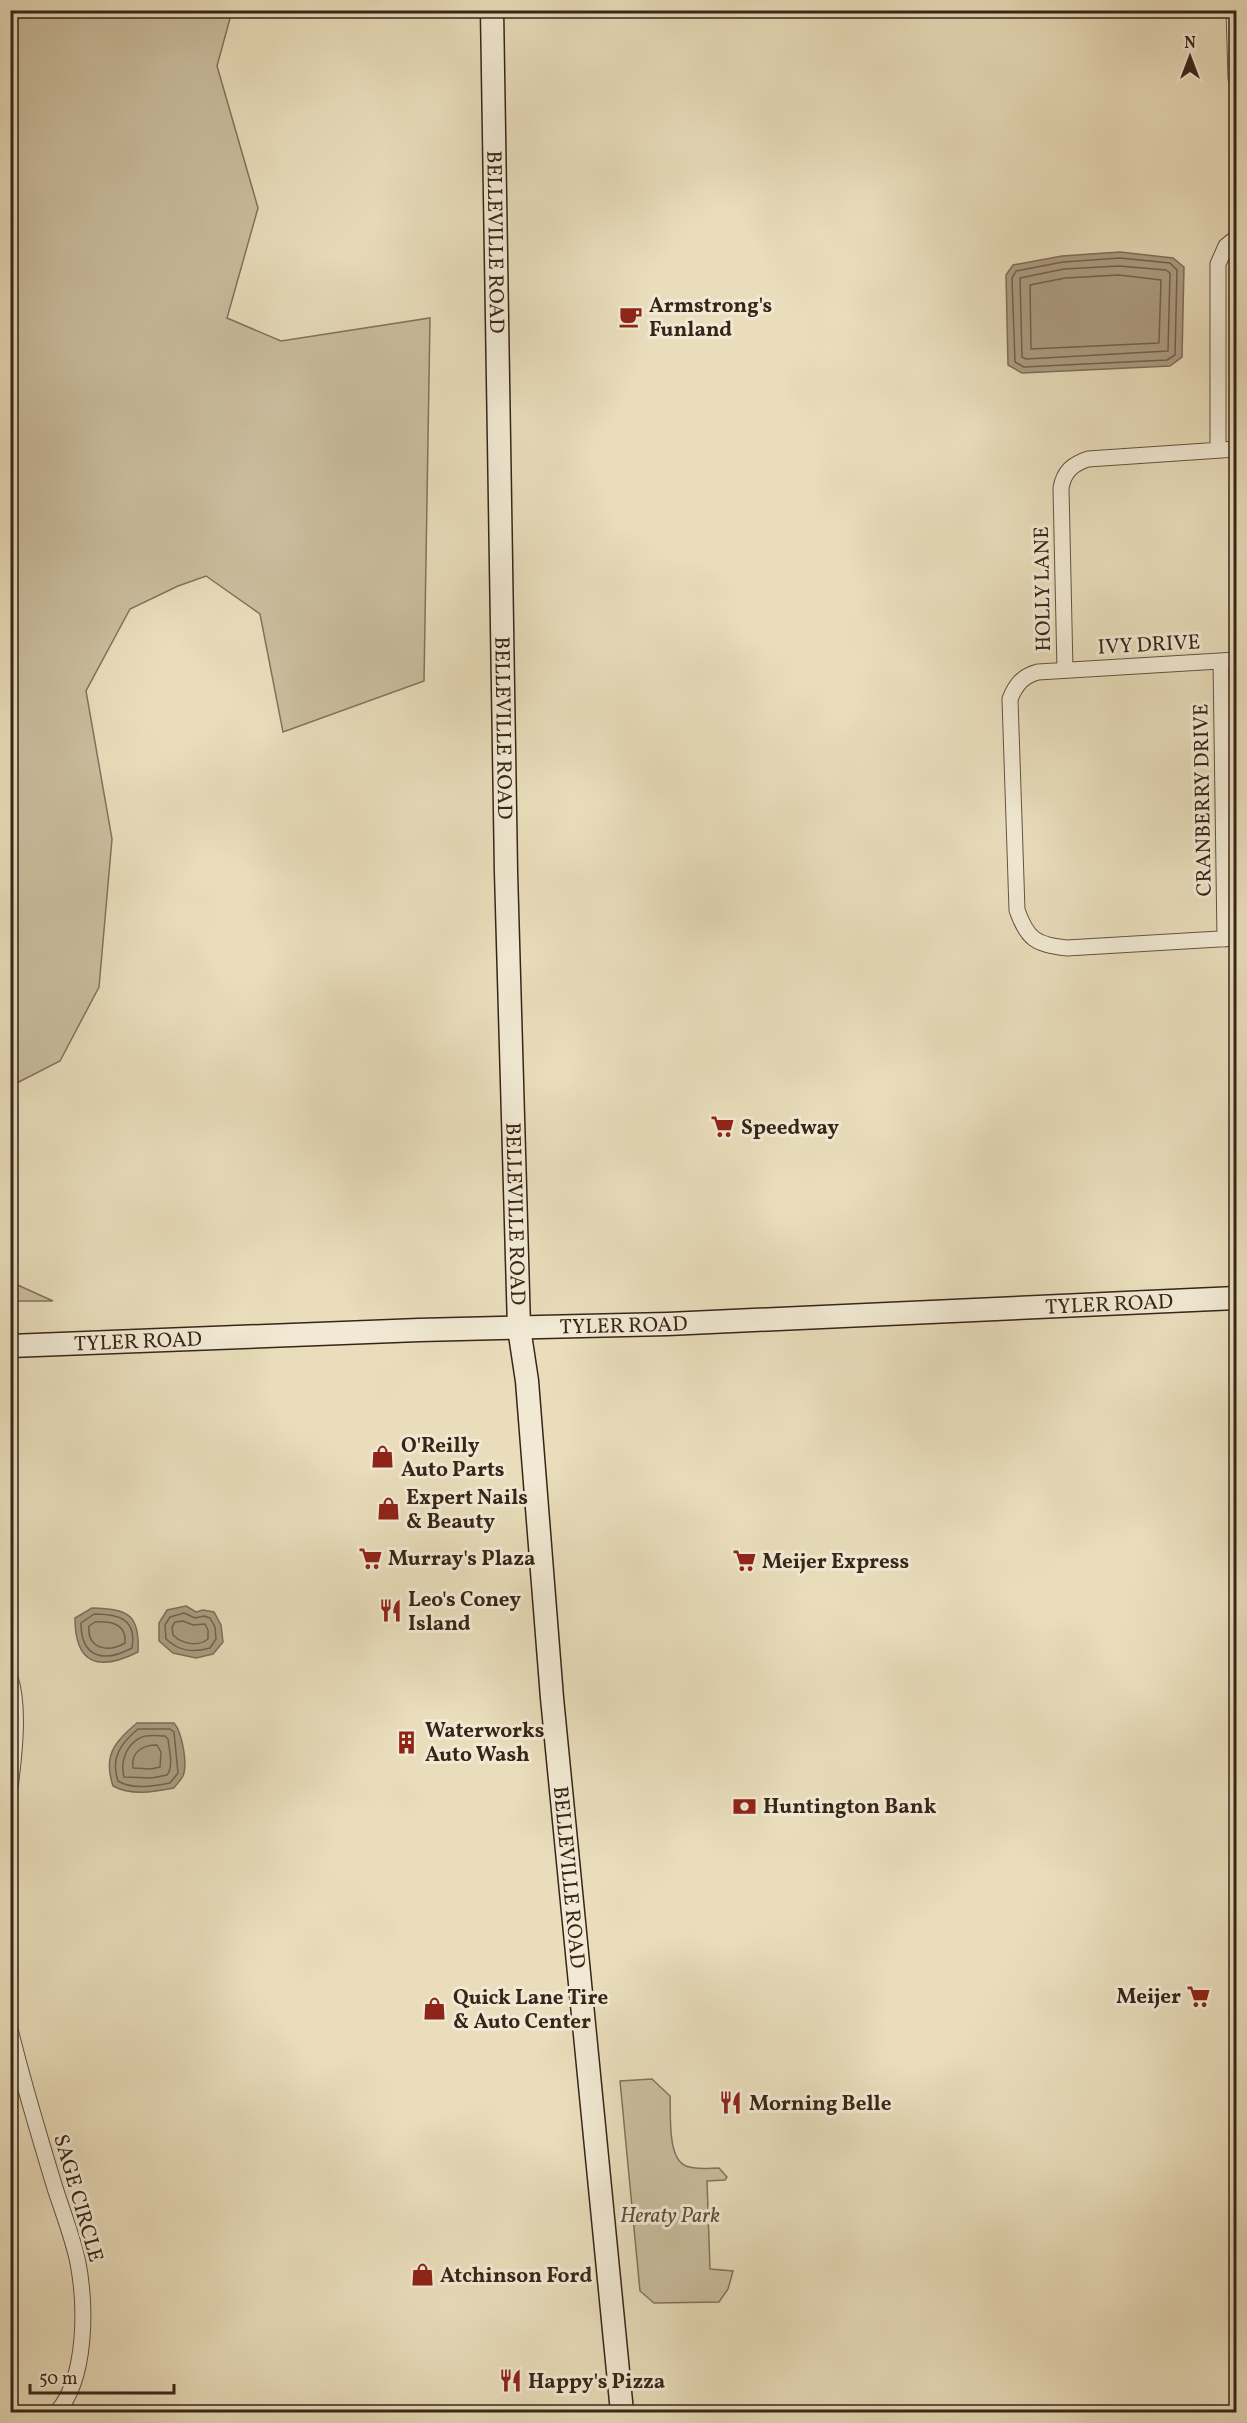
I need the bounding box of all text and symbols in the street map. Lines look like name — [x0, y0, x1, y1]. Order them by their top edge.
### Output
north arrow — [1160, 27, 1220, 87]
text: N — [1184, 33, 1196, 55]
street label: BELLEVILLE ROAD — [478, 150, 510, 334]
place label: Armstrong's Funland — [649, 292, 772, 345]
cafe icon: Armstrong's Funland — [618, 304, 644, 330]
street label: HOLLY LANE — [1028, 526, 1059, 652]
street label: IVY DRIVE — [1097, 628, 1201, 663]
street label: BELLEVILLE ROAD — [486, 636, 518, 820]
street label: CRANBERRY DRIVE — [1187, 703, 1220, 897]
supermarket icon: Speedway — [710, 1114, 736, 1140]
place label: Speedway — [741, 1114, 839, 1143]
street label: BELLEVILLE ROAD — [497, 1122, 531, 1306]
street label: TYLER ROAD — [1045, 1288, 1174, 1323]
street label: TYLER ROAD — [559, 1310, 688, 1343]
street label: TYLER ROAD — [73, 1326, 202, 1359]
place label: O'Reilly Auto Parts — [401, 1432, 505, 1485]
shop icon: O'Reilly Auto Parts — [370, 1444, 396, 1470]
place label: Expert Nails & Beauty — [406, 1484, 528, 1537]
shop icon: Expert Nails & Beauty — [375, 1496, 401, 1522]
supermarket icon: Murray's Plaza — [357, 1545, 383, 1571]
place label: Murray's Plaza — [388, 1545, 535, 1574]
supermarket icon: Meijer Express — [731, 1548, 757, 1574]
place label: Meijer Express — [762, 1548, 909, 1577]
place label: Leo's Coney Island — [408, 1586, 521, 1639]
restaurant icon: Leo's Coney Island — [377, 1598, 403, 1624]
place label: Waterworks Auto Wash — [425, 1717, 544, 1770]
building icon: Waterworks Auto Wash — [394, 1729, 420, 1755]
street label: BELLEVILLE ROAD — [545, 1785, 591, 1970]
bank icon: Huntington Bank — [732, 1793, 758, 1819]
place label: Huntington Bank — [763, 1793, 937, 1822]
place label: Meijer — [1116, 1983, 1181, 2012]
supermarket icon: Meijer — [1186, 1983, 1212, 2009]
place label: Quick Lane Tire & Auto Center — [453, 1984, 608, 2037]
shop icon: Quick Lane Tire & Auto Center — [422, 1996, 448, 2022]
restaurant icon: Morning Belle — [718, 2090, 744, 2116]
place label: Morning Belle — [749, 2090, 891, 2119]
street label: SAGE CIRCLE — [45, 2131, 110, 2266]
park label: Heraty Park — [620, 2202, 720, 2231]
shop icon: Atchinson Ford — [409, 2262, 435, 2288]
place label: Atchinson Ford — [440, 2262, 592, 2291]
scale bar — [30, 2357, 174, 2395]
text: 50 m — [39, 2367, 78, 2392]
restaurant icon: Happy's Pizza — [497, 2368, 523, 2394]
place label: Happy's Pizza — [528, 2368, 665, 2397]

